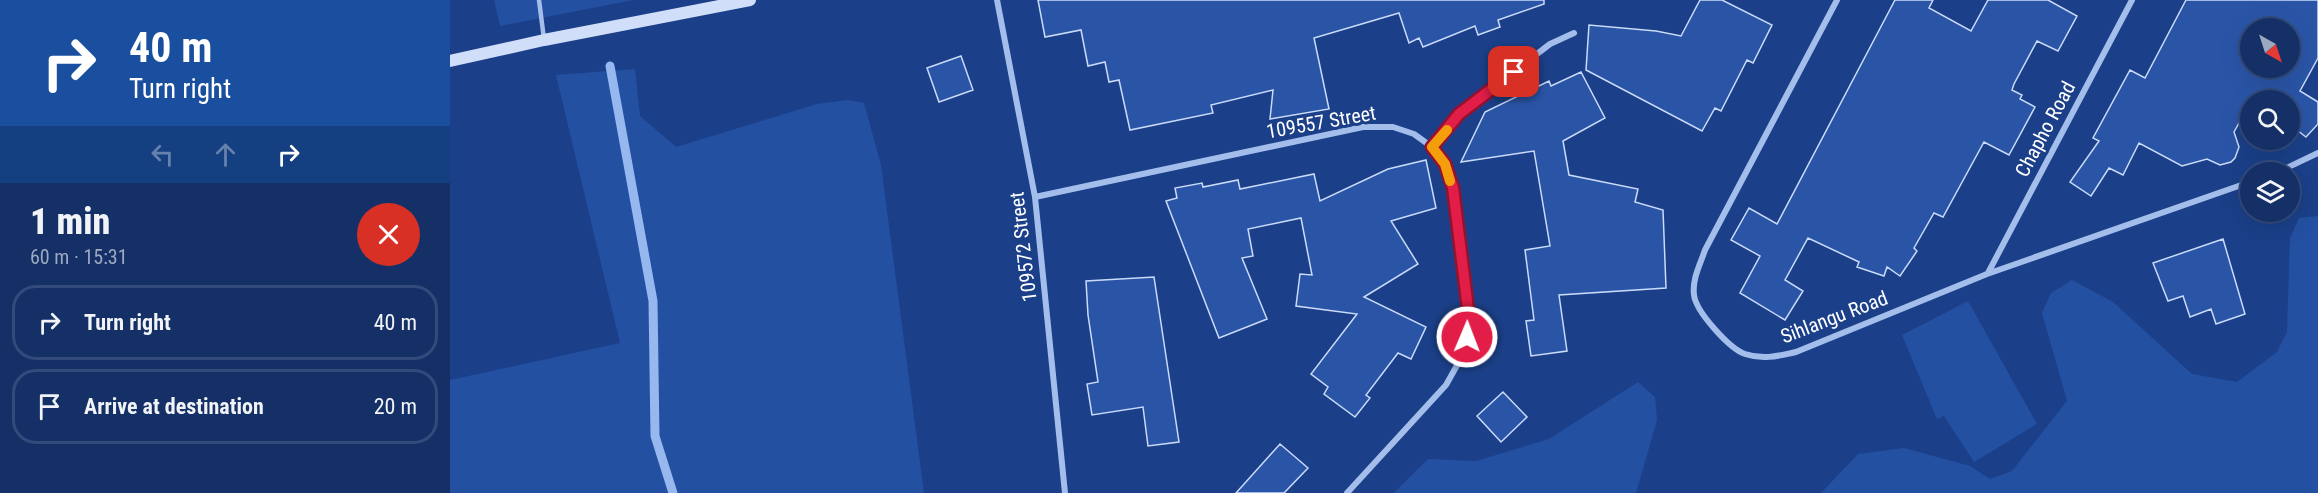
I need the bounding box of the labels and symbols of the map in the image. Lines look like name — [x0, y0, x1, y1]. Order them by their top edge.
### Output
north arrow — [2240, 18, 2300, 78]
pin — [1488, 46, 1539, 97]
street label: Chapho Road — [2010, 77, 2080, 181]
street label: 109557 Street — [1264, 101, 1378, 143]
street label: 109572 Street — [1004, 191, 1042, 303]
street label: Sihlangu Road — [1777, 286, 1891, 348]
position arrow — [1435, 305, 1499, 369]

